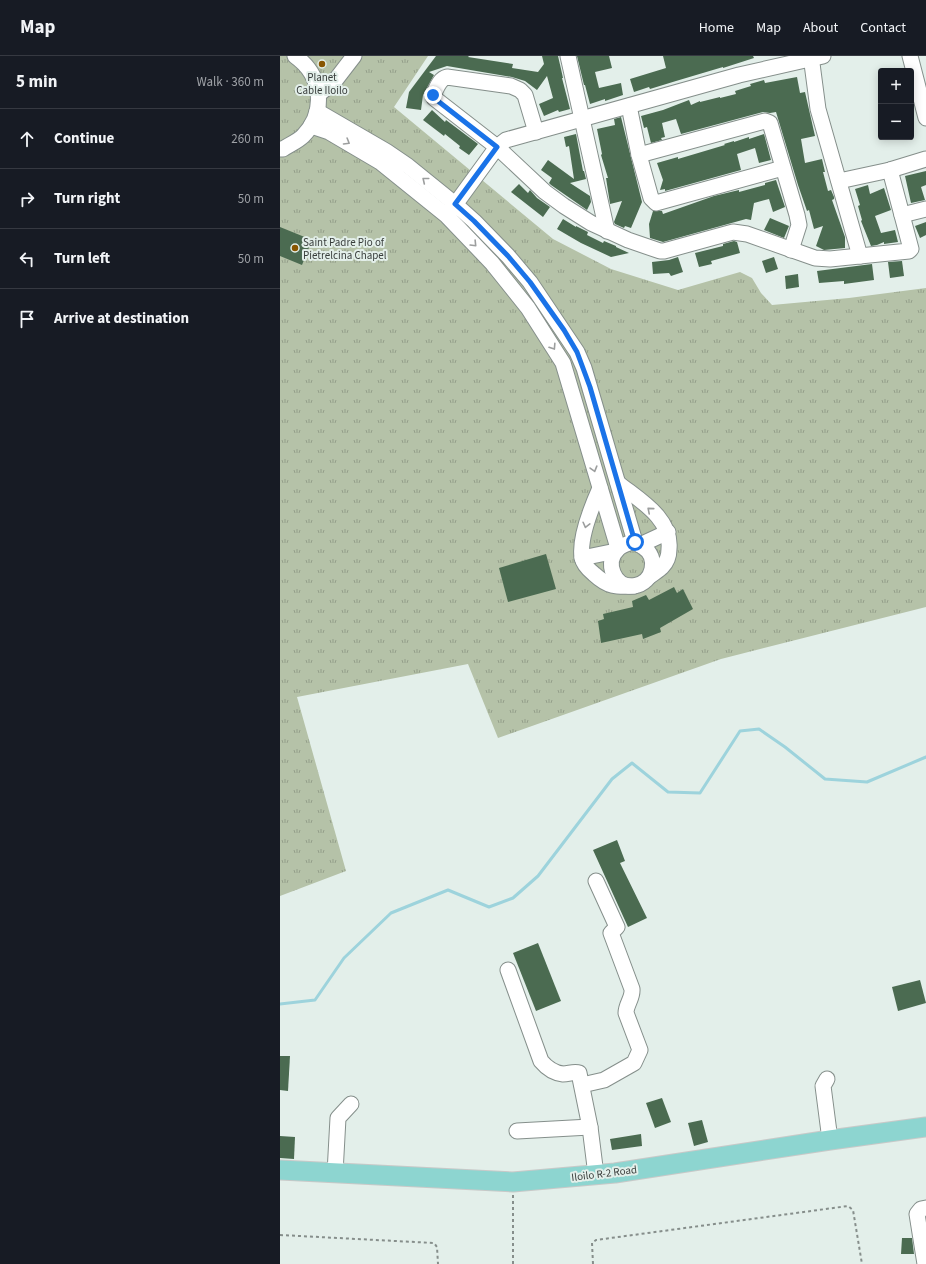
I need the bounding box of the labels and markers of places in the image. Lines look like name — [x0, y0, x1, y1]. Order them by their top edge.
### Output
marker: Planet Cable Iloilo — [317, 59, 327, 69]
place label: Planet Cable Iloilo — [296, 70, 348, 98]
place label: Saint Padre Pio of Pietrelcina Chapel — [303, 235, 387, 263]
marker: Saint Padre Pio of Pietrelcina Chapel — [290, 243, 300, 253]

